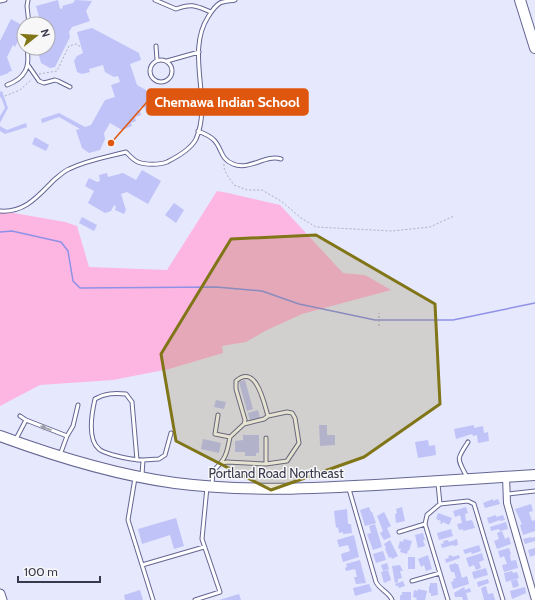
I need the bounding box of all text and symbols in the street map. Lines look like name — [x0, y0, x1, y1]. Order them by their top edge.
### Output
north arrow — [16, 16, 56, 56]
text: N — [38, 27, 53, 39]
callout: Chemawa Indian School — [147, 89, 308, 115]
text: Chemawa Indian School — [154, 93, 300, 111]
one-way arrow — [40, 424, 52, 430]
street label: Portland Road Northeast — [208, 465, 344, 481]
scale bar — [18, 558, 100, 584]
text: 100 m — [24, 564, 58, 579]

